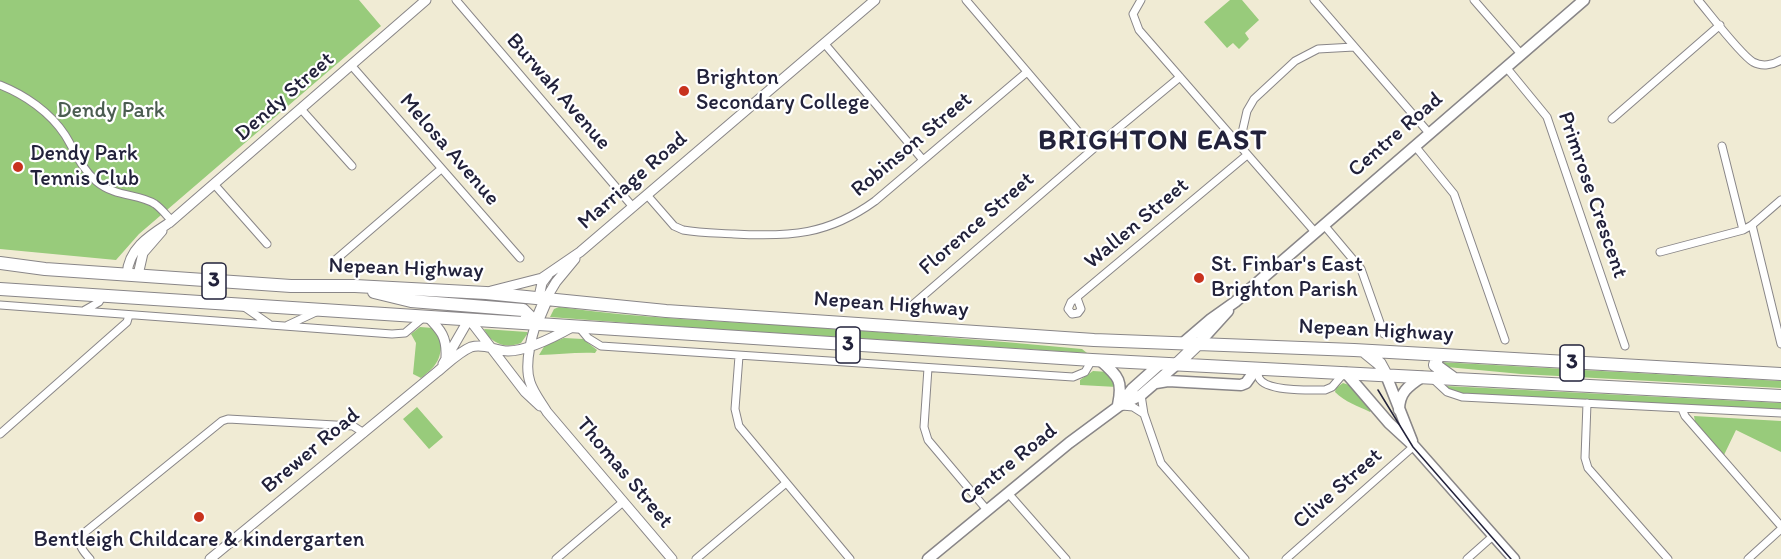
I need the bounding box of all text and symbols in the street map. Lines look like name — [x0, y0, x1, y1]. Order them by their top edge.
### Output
street label: Burwah Avenue — [500, 28, 616, 156]
street label: Dendy Street — [230, 47, 340, 147]
place label: Brighton Secondary College — [696, 65, 870, 116]
marker: Brighton Secondary College — [677, 84, 691, 98]
street label: Robinson Street — [846, 87, 978, 203]
street label: Centre Road — [1343, 87, 1449, 183]
street label: Melosa Avenue — [393, 88, 505, 212]
park label: Dendy Park — [57, 98, 165, 124]
street label: Primrose Crescent — [1551, 108, 1633, 282]
district label: BRIGHTON EAST — [1038, 125, 1268, 159]
street label: Marriage Road — [573, 126, 693, 236]
place label: Dendy Park Tennis Club — [30, 141, 139, 192]
marker: Dendy Park Tennis Club — [11, 160, 25, 174]
street label: Florence Street — [914, 167, 1040, 281]
street label: Wallen Street — [1080, 173, 1194, 275]
place label: St. Finbar's East Brighton Parish — [1211, 252, 1363, 304]
street label: Nepean Highway — [328, 253, 484, 285]
road number: 3 — [202, 263, 226, 299]
marker: St. Finbar's East Brighton Parish — [1192, 271, 1206, 285]
street label: Nepean Highway — [813, 286, 969, 324]
street label: Nepean Highway — [1298, 314, 1454, 348]
road number: 3 — [836, 327, 860, 363]
road number: 3 — [1560, 345, 1584, 381]
street label: Brewer Road — [257, 402, 365, 500]
street label: Thomas Street — [570, 412, 678, 534]
street label: Centre Road — [955, 418, 1063, 512]
street label: Clive Street — [1288, 443, 1388, 535]
marker: Bentleigh Childcare & kindergarten — [192, 510, 206, 524]
place label: Bentleigh Childcare & kindergarten — [34, 527, 364, 553]

